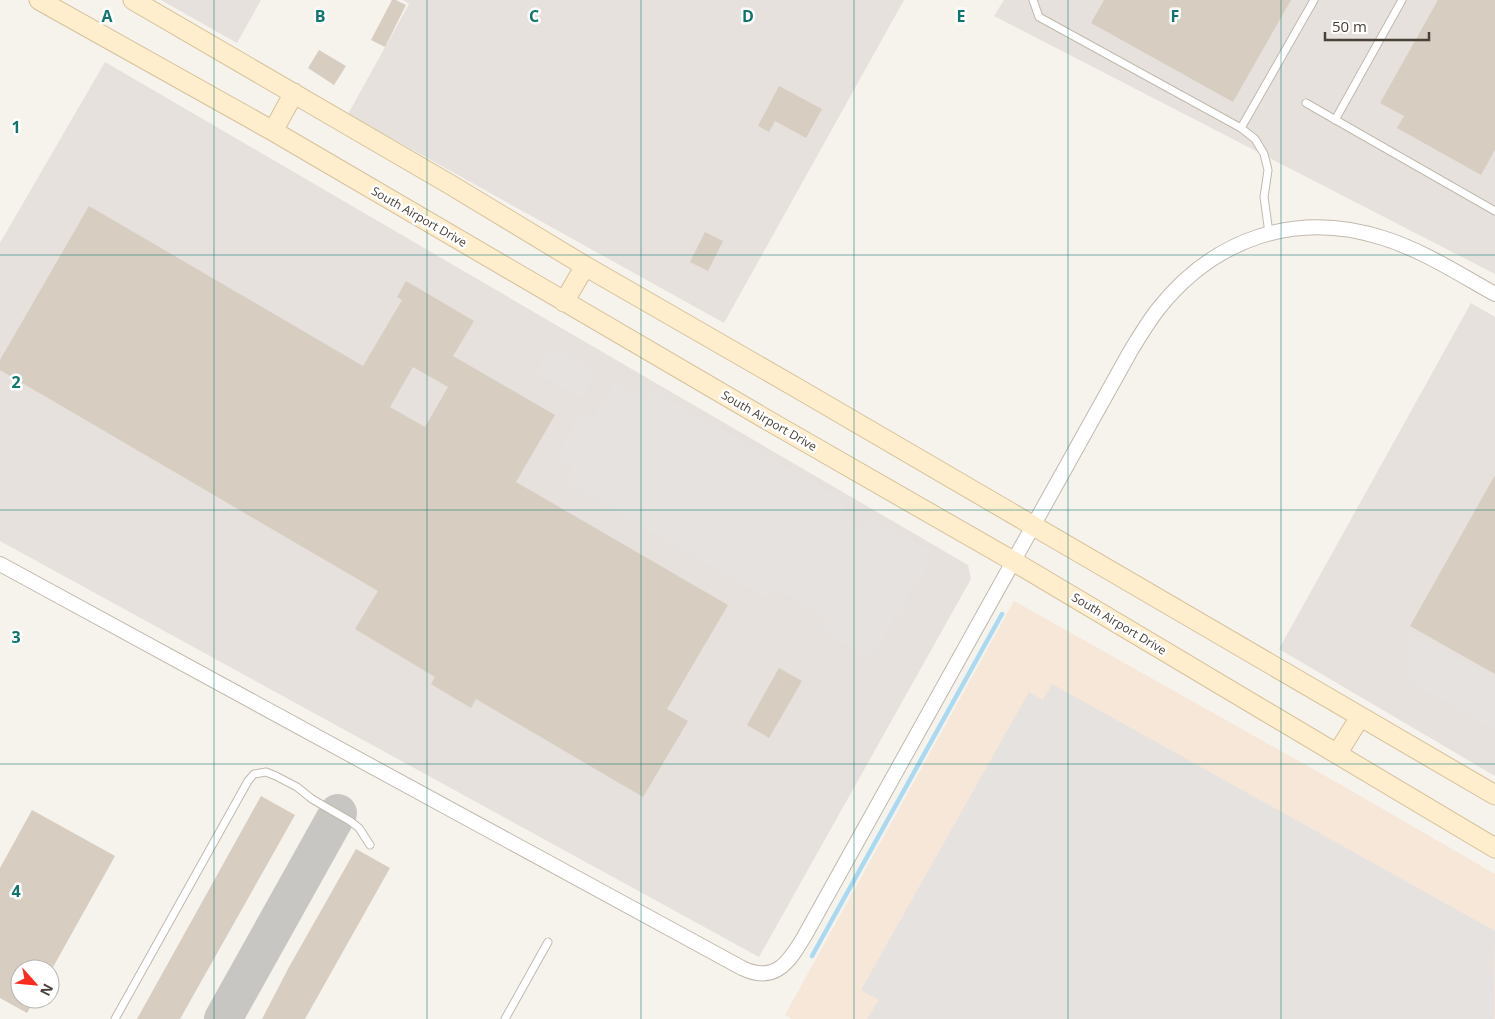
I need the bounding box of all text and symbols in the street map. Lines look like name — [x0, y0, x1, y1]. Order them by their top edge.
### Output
text: A — [101, 5, 113, 27]
text: B — [315, 5, 325, 27]
text: C — [529, 5, 539, 27]
text: D — [742, 5, 754, 27]
text: E — [957, 5, 966, 27]
text: F — [1171, 5, 1179, 27]
scale bar — [1325, 10, 1429, 42]
text: 50 m — [1332, 16, 1367, 36]
text: 1 — [11, 116, 21, 138]
street label: South Airport Drive — [368, 182, 470, 251]
text: 2 — [11, 371, 21, 393]
street label: South Airport Drive — [718, 386, 820, 455]
street label: South Airport Drive — [1069, 589, 1170, 659]
text: 3 — [11, 626, 21, 648]
text: 4 — [11, 880, 21, 902]
north arrow — [10, 959, 60, 1009]
text: N — [36, 981, 58, 1000]

